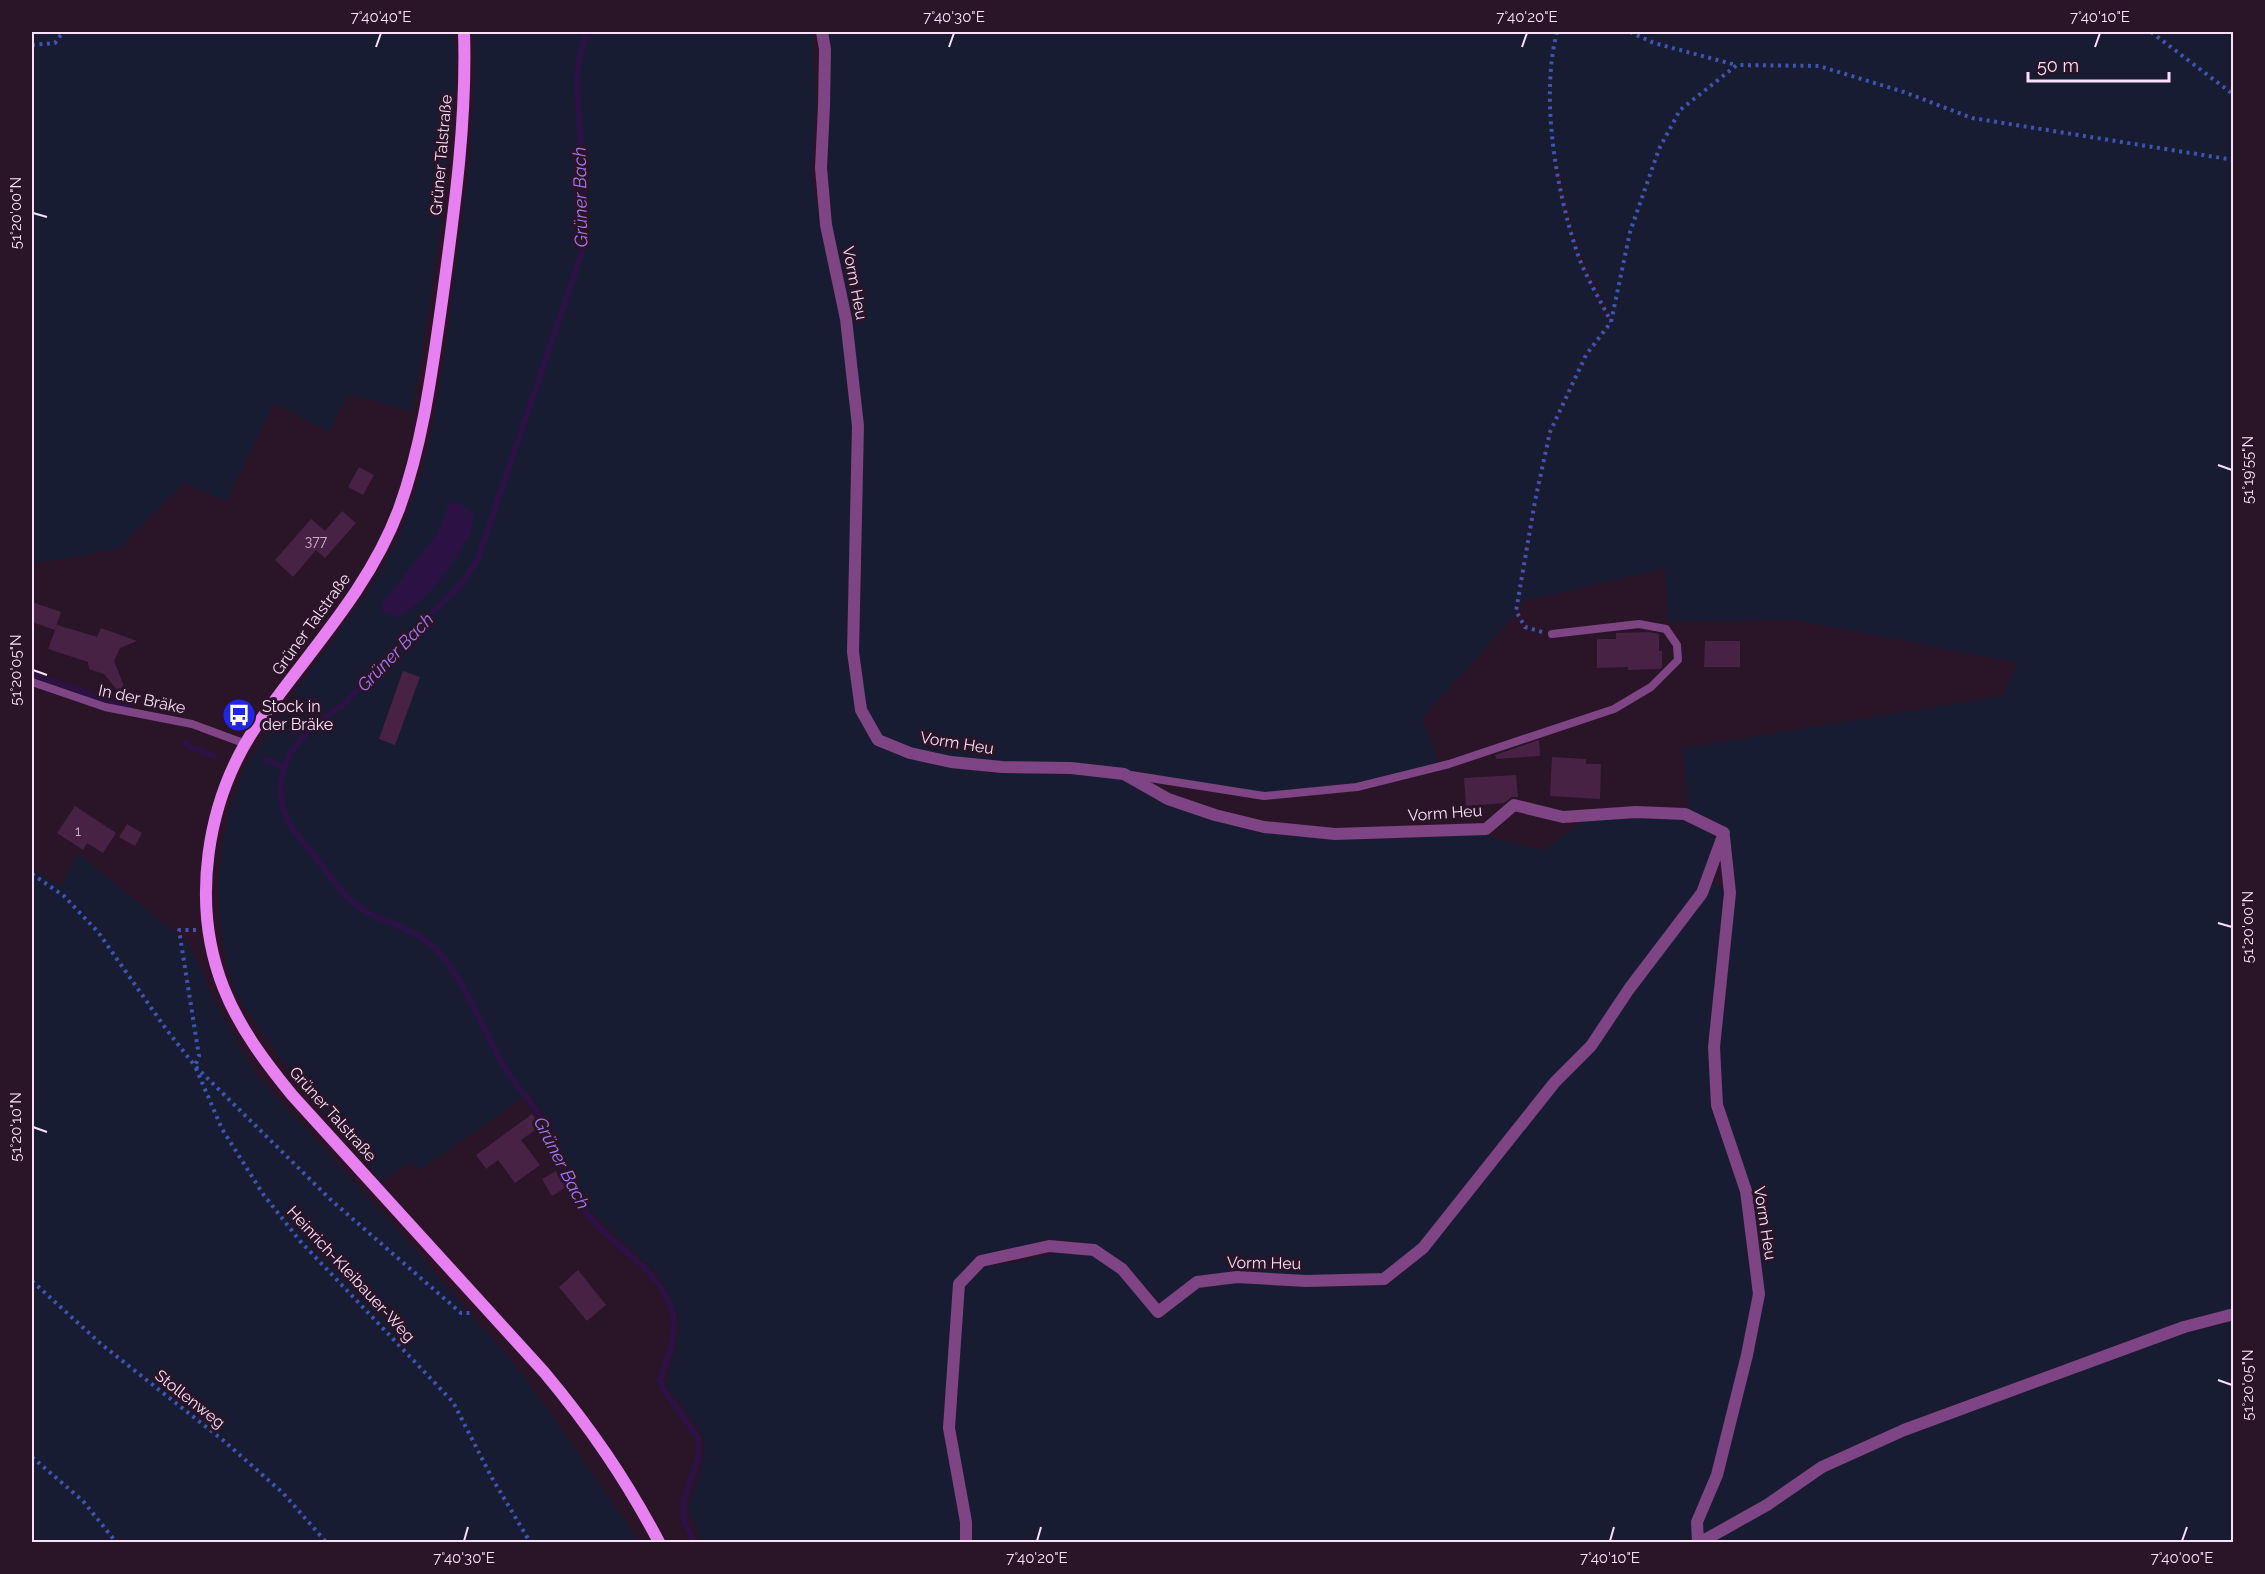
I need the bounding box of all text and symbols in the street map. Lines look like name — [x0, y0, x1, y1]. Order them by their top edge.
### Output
text: 7°40'40"E — [351, 8, 411, 26]
text: 7°40'30"E — [923, 8, 985, 26]
text: 7°40'20"E — [1496, 8, 1558, 26]
text: 7°40'10"E — [2070, 8, 2130, 26]
scale bar — [2028, 45, 2169, 83]
text: 50 m — [2037, 55, 2079, 76]
street label: Grüner Talstraße — [426, 94, 456, 216]
water label: Grüner Bach — [569, 147, 591, 247]
text: 51°20'00"N — [7, 177, 25, 249]
street label: Vorm Heu — [839, 245, 871, 321]
text: 51°19'55"N — [2239, 436, 2257, 504]
house number: 377 — [305, 533, 328, 549]
street label: Grüner Talstraße — [268, 570, 354, 678]
water label: Grüner Bach — [352, 609, 438, 695]
text: 51°20'05"N — [7, 634, 25, 706]
street label: In der Bräke — [97, 681, 187, 717]
bus stop icon: Stock in der Bräke — [221, 697, 257, 733]
place label: Stock in der Bräke — [262, 697, 333, 734]
street label: Vorm Heu — [919, 728, 995, 758]
street label: Vorm Heu — [1407, 801, 1483, 825]
house number: 1 — [75, 823, 81, 839]
text: 51°20'00"N — [2239, 891, 2257, 963]
street label: Grüner Talstraße — [285, 1063, 381, 1165]
text: 51°20'10"N — [7, 1092, 25, 1162]
water label: Grüner Bach — [530, 1113, 594, 1213]
street label: Vorm Heu — [1750, 1185, 1780, 1261]
street label: Heinrich-Kleibauer-Weg — [283, 1202, 419, 1346]
street label: Vorm Heu — [1227, 1253, 1301, 1273]
text: 51°20'05"N — [2239, 1349, 2257, 1421]
street label: Stollenweg — [151, 1366, 229, 1432]
text: 7°40'30"E — [433, 1549, 495, 1567]
text: 7°40'20"E — [1006, 1549, 1068, 1567]
text: 7°40'10"E — [1580, 1549, 1640, 1567]
text: 7°40'00"E — [2151, 1549, 2213, 1567]

